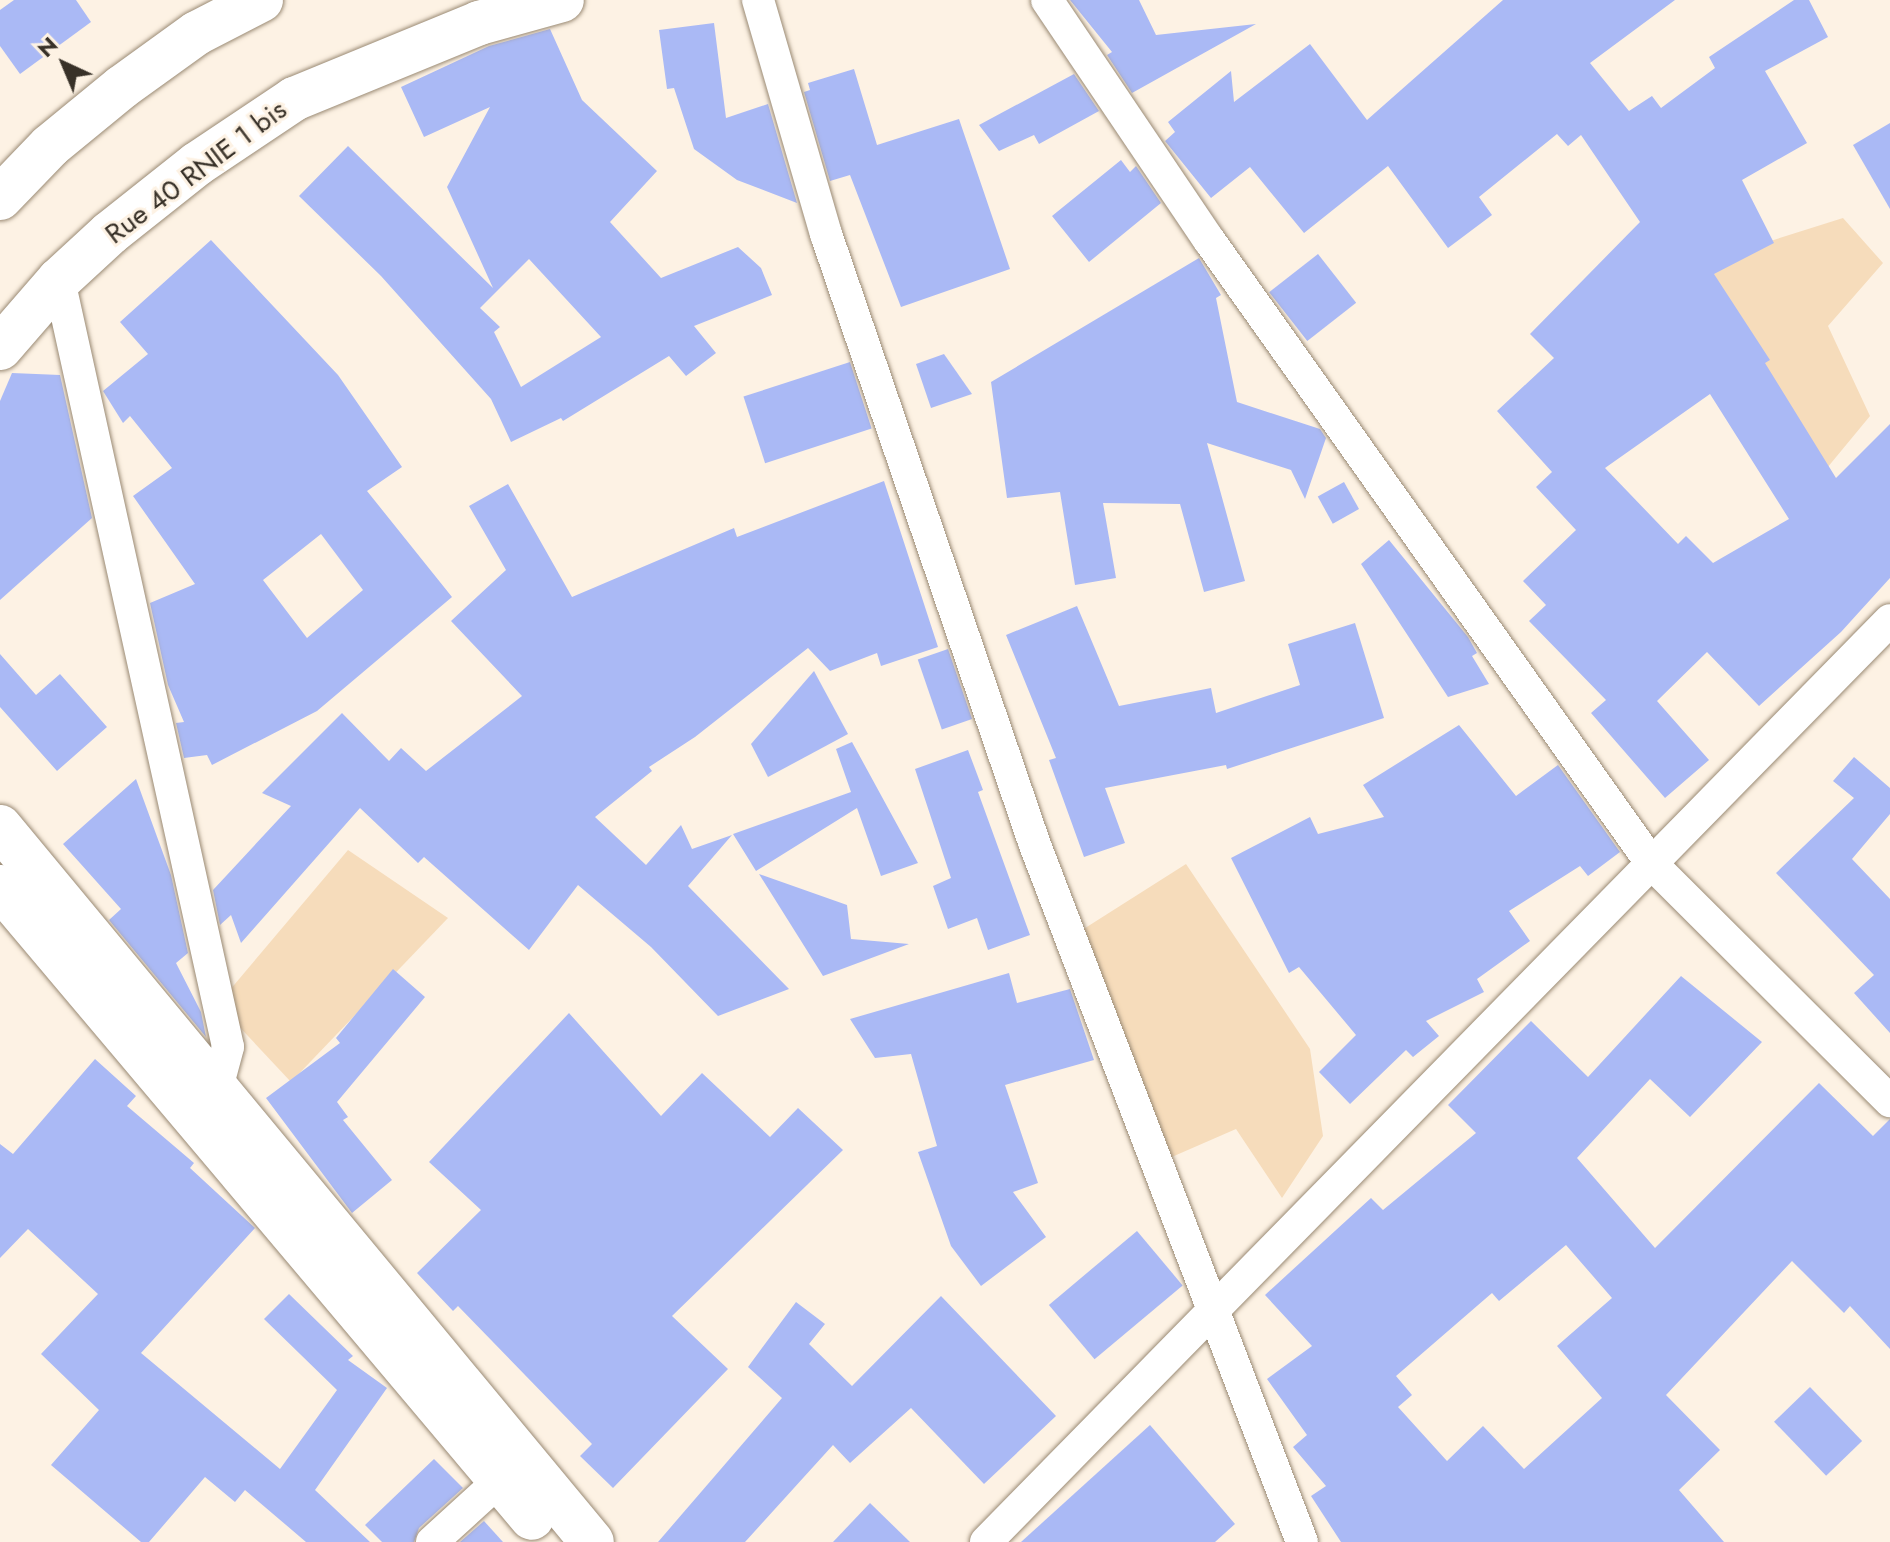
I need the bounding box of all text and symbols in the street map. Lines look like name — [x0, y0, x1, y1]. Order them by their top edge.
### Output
north arrow — [24, 24, 104, 104]
text: N — [30, 29, 65, 64]
street label: Rue 40 RNIE 1 bis — [99, 93, 293, 251]

